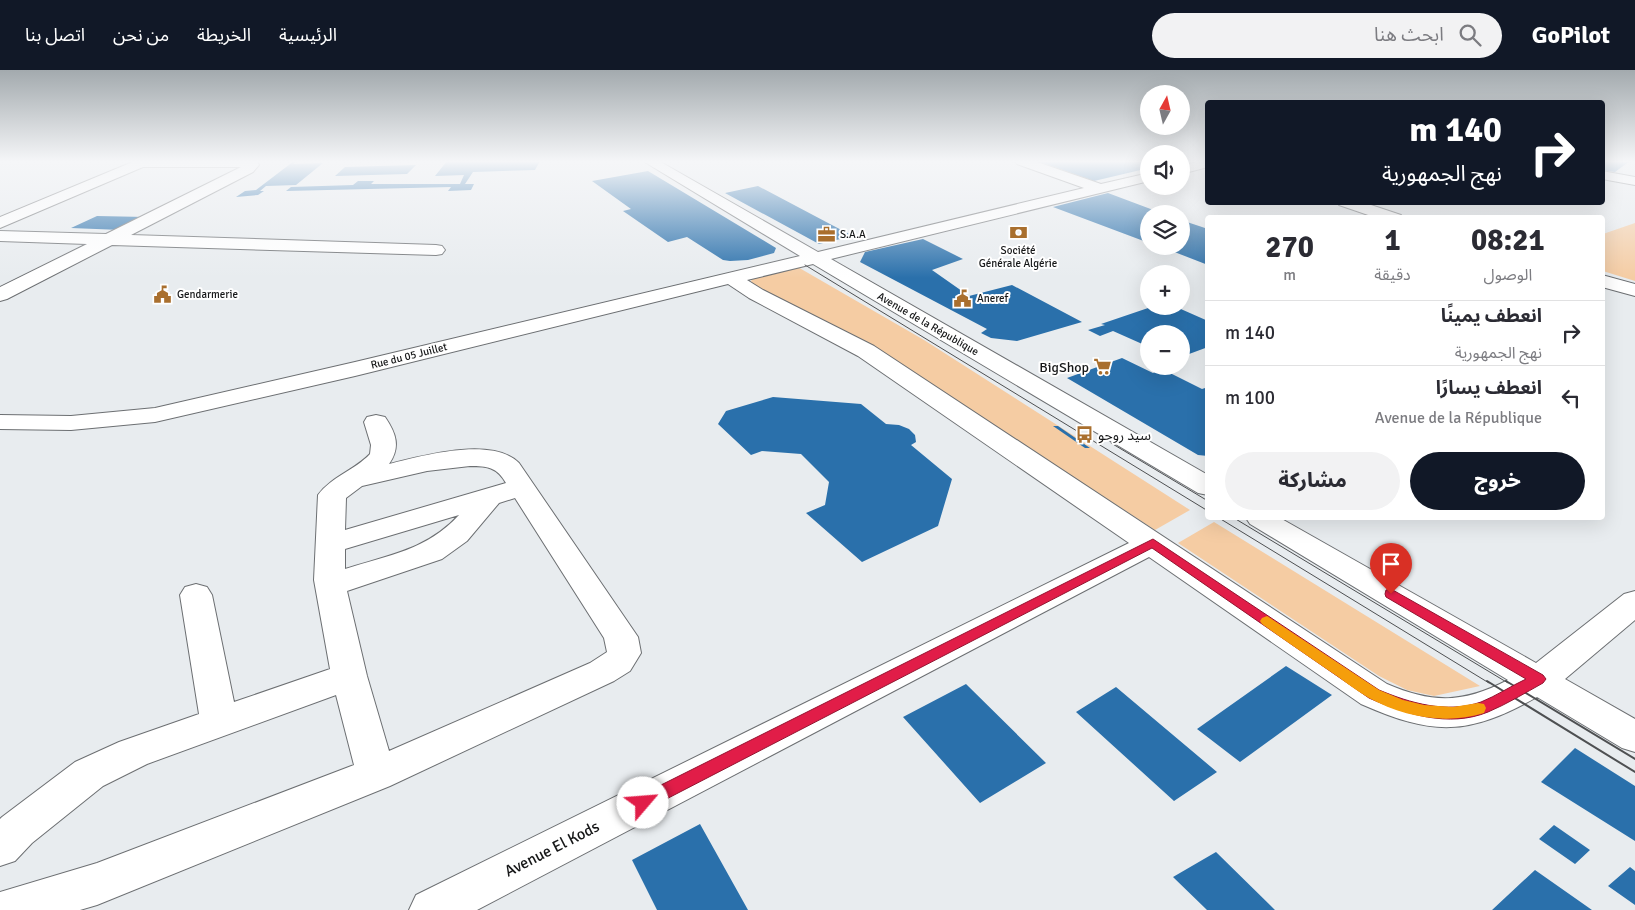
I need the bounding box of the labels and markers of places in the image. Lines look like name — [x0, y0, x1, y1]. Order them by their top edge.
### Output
bank icon: Société Générale Algérie — [1008, 222, 1028, 242]
office icon: S.A.A — [816, 224, 836, 244]
place label: S.A.A — [840, 228, 866, 241]
place label: Société Générale Algérie — [979, 244, 1057, 270]
public building icon: Gendarmerie — [153, 284, 173, 304]
place label: Gendarmerie — [177, 288, 238, 301]
public building icon: Aneref — [953, 288, 973, 308]
place label: Aneref — [977, 292, 1010, 305]
supermarket icon: BigShop — [1093, 357, 1113, 377]
place label: BigShop — [1039, 359, 1089, 376]
bus stop icon: سيد روحو — [1074, 425, 1094, 445]
place label: سيد روحو — [1098, 427, 1151, 444]
pin — [1370, 543, 1412, 594]

